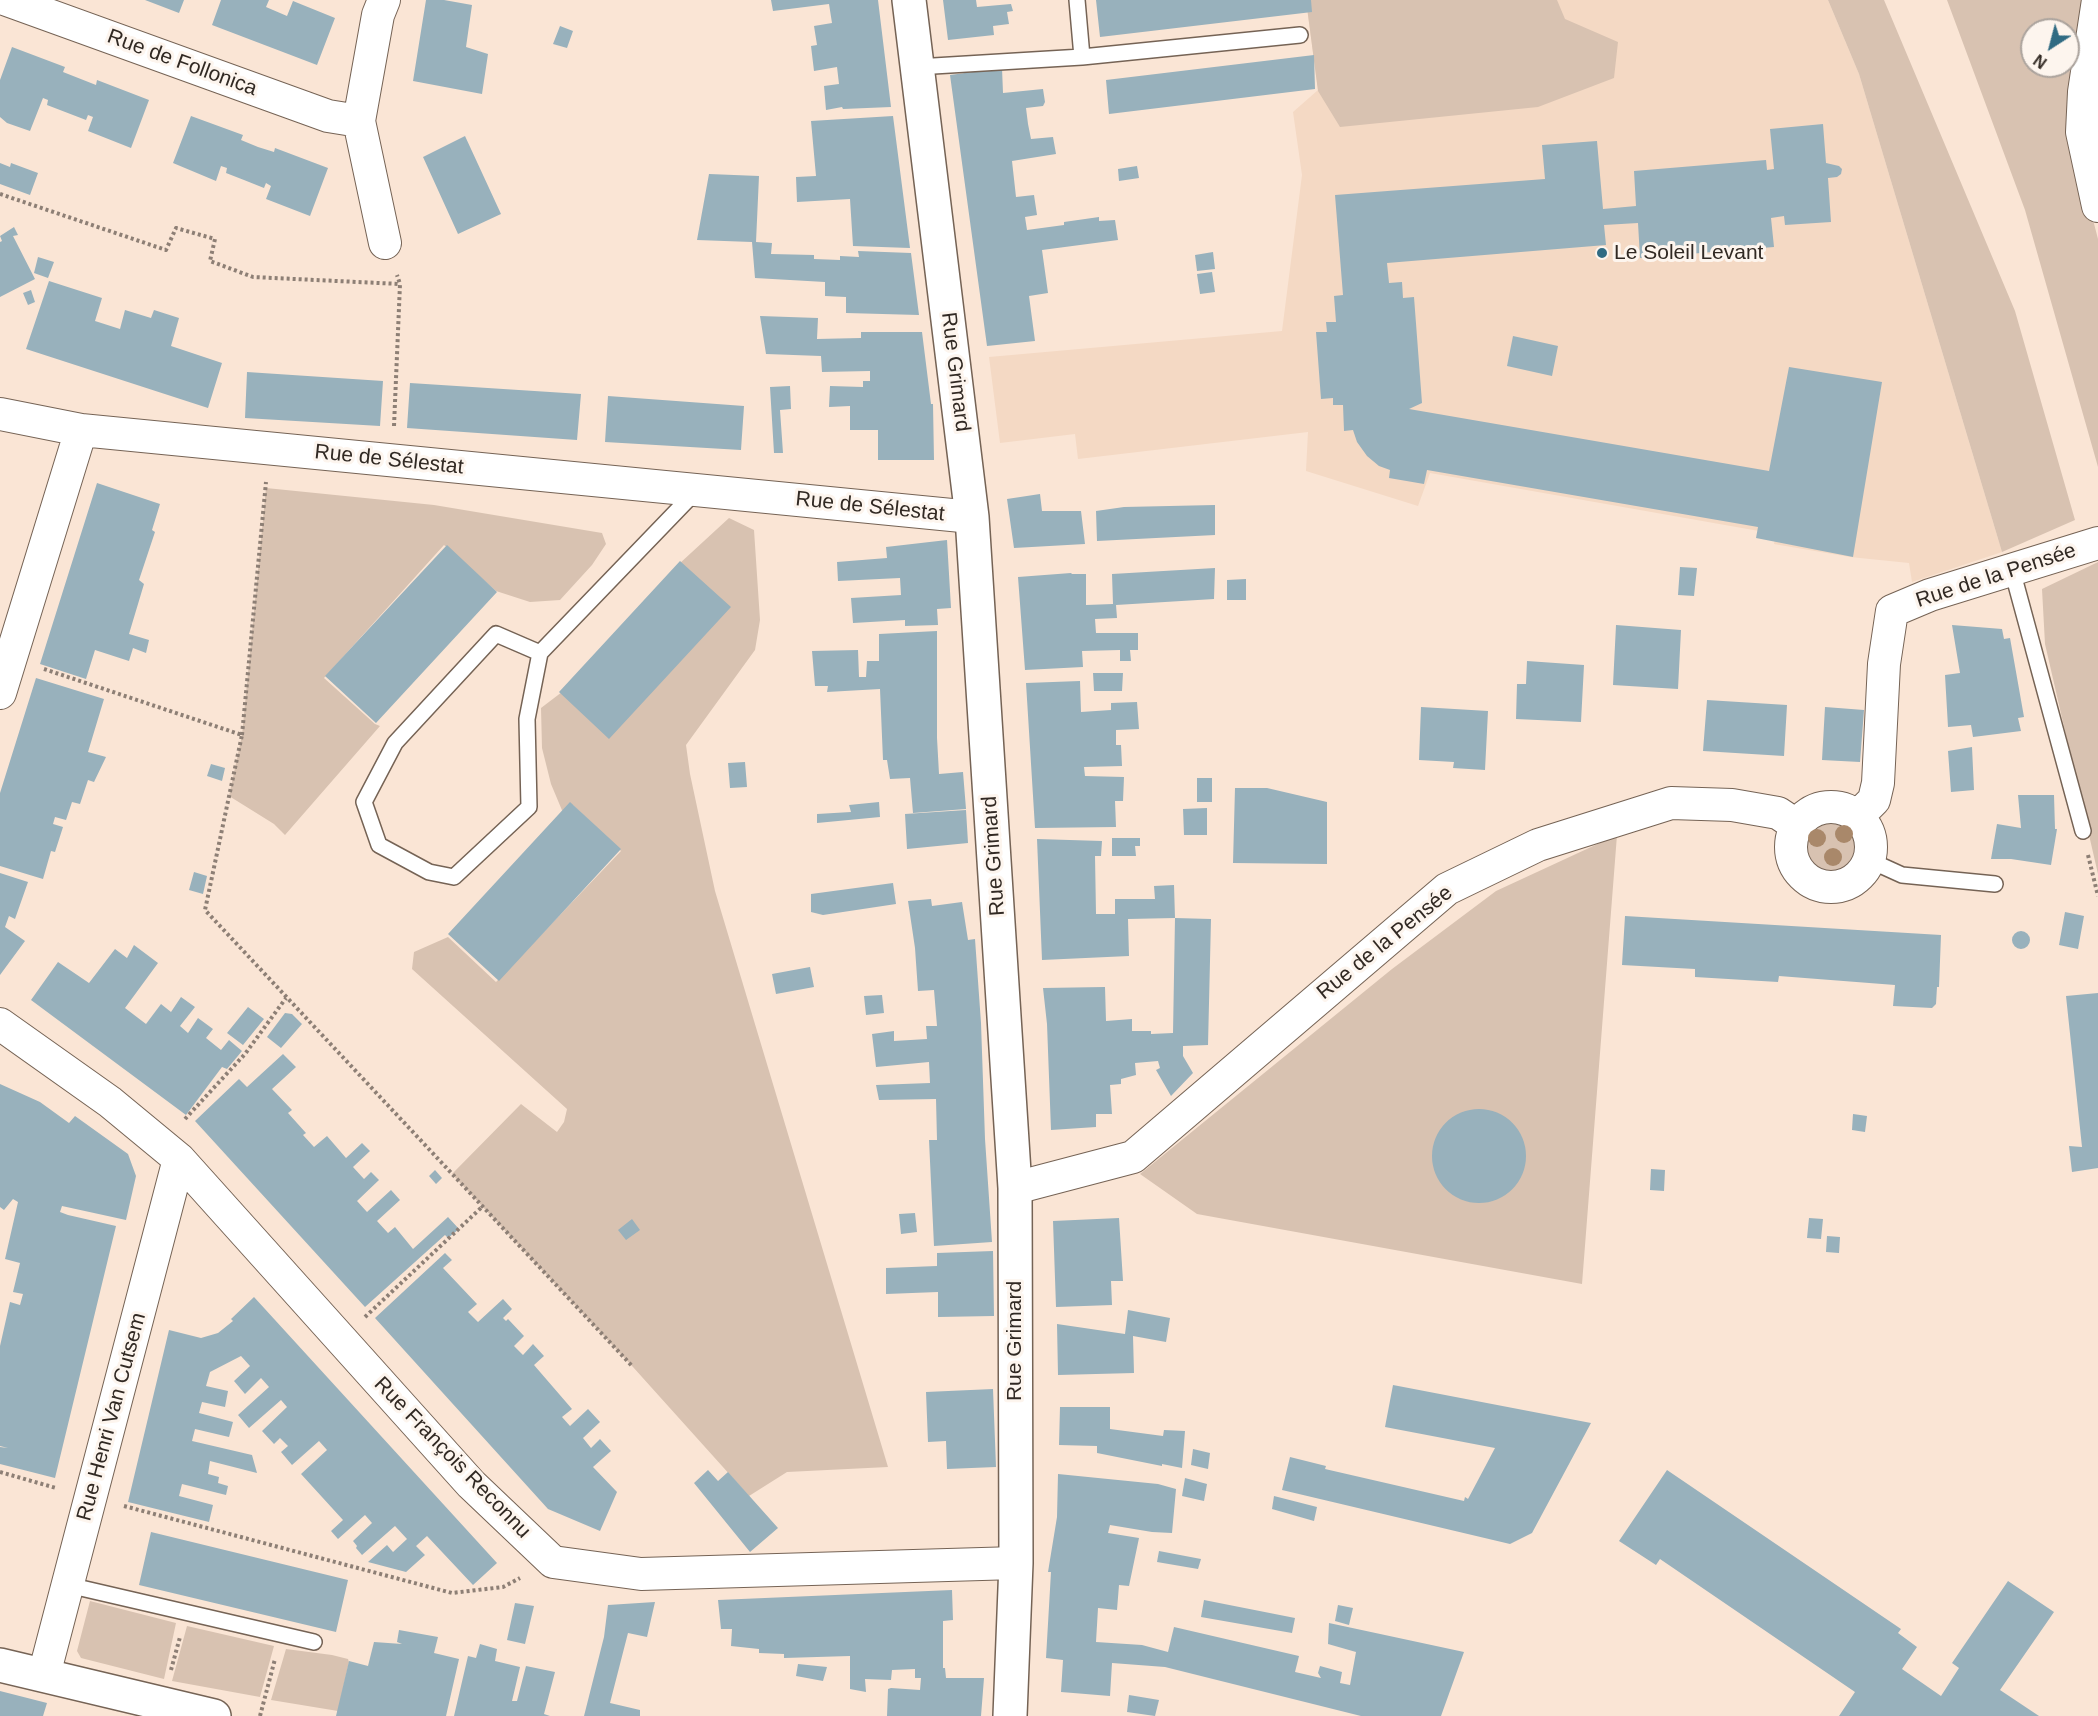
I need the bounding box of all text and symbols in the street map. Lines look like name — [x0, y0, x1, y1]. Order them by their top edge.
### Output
north arrow — [2020, 18, 2080, 78]
street label: Rue de Follonica — [104, 24, 260, 102]
text: N — [2031, 51, 2050, 72]
place label: Le Soleil Levant — [1614, 240, 1763, 266]
marker: Le Soleil Levant — [1595, 246, 1609, 260]
street label: Rue Grimard — [935, 311, 975, 433]
street label: Rue de Sélestat — [313, 440, 465, 480]
street label: Rue de Sélestat — [794, 487, 946, 527]
street label: Rue de la Pensée — [1913, 538, 2079, 614]
street label: Rue Grimard — [977, 795, 1011, 917]
street label: Rue de la Pensée — [1312, 881, 1458, 1005]
street label: Rue Grimard — [1002, 1281, 1028, 1401]
street label: Rue Henri Van Cutsem — [72, 1310, 152, 1524]
street label: Rue François Reconnu — [368, 1372, 536, 1544]

